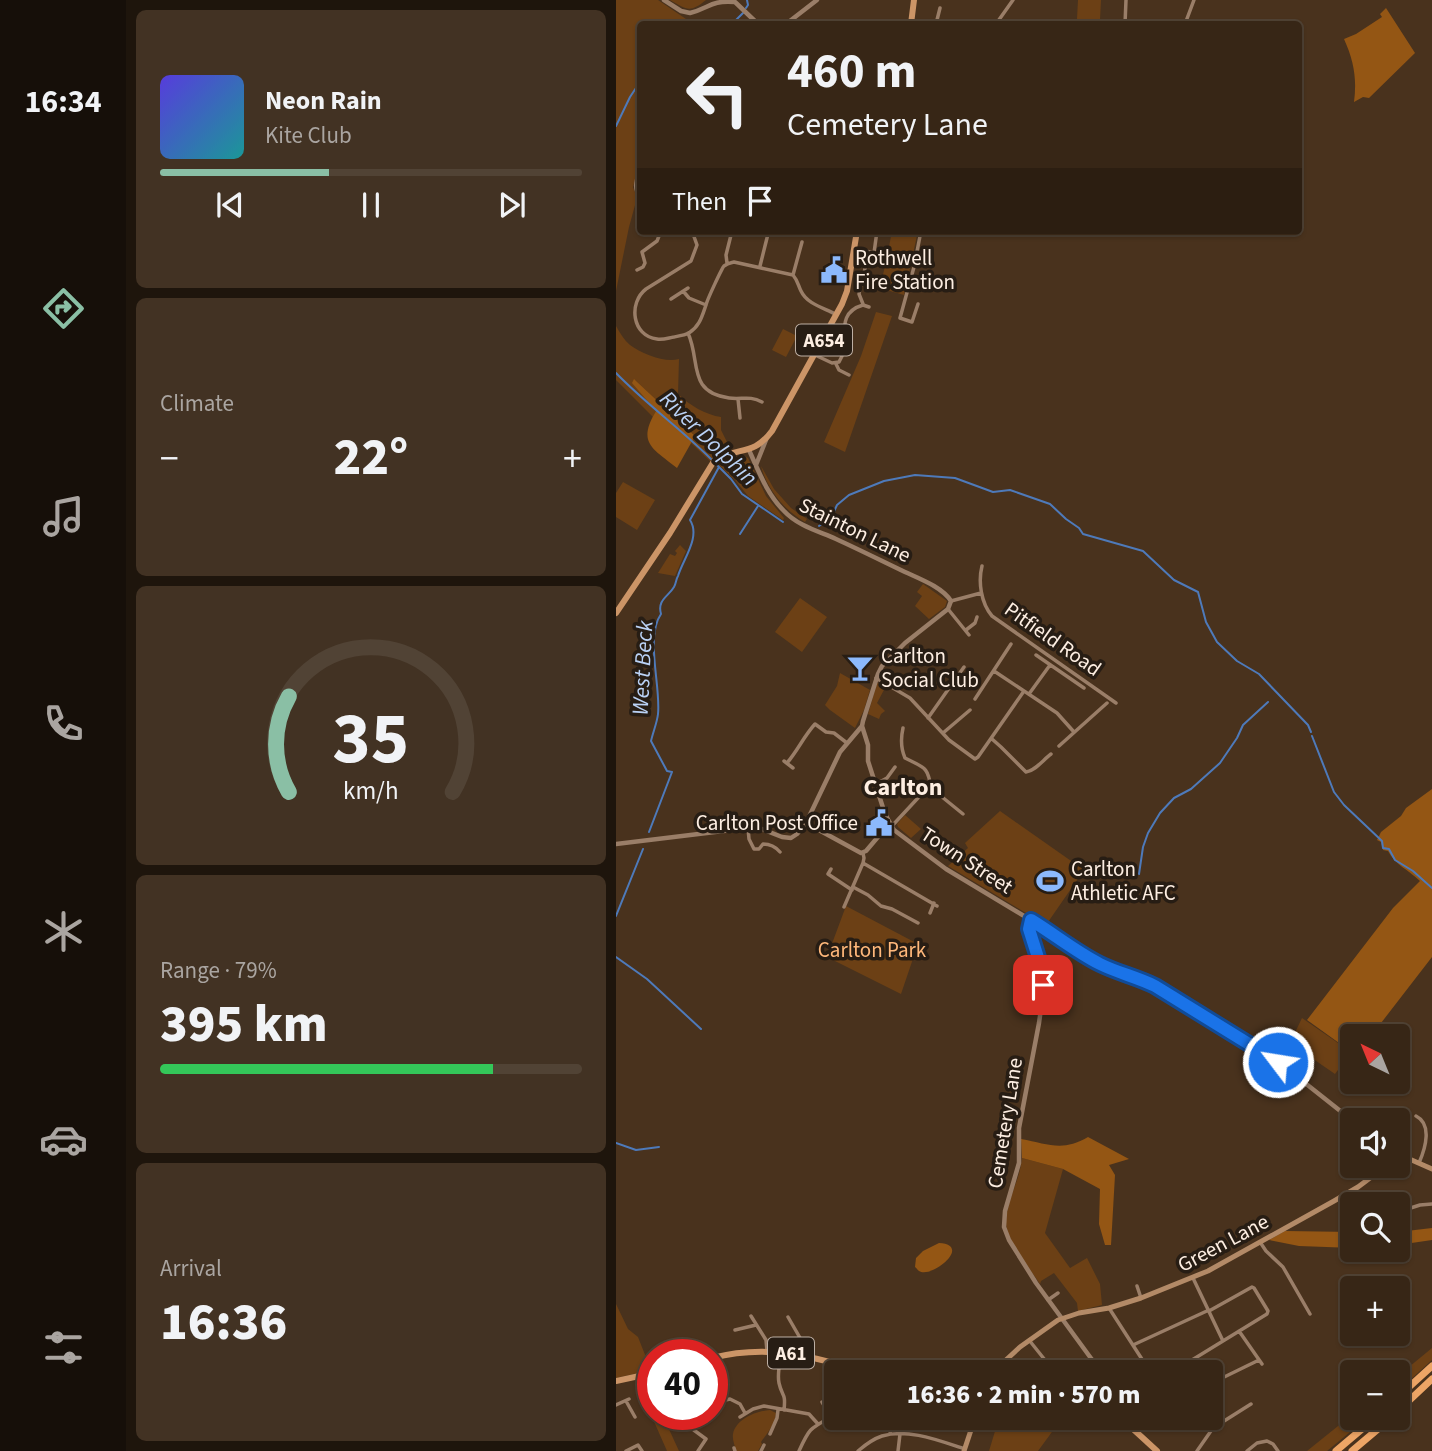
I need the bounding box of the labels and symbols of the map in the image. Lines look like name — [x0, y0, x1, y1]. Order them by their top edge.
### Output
place label: Rothwell Fire Station — [855, 243, 955, 297]
public building icon: Rothwell Fire Station — [819, 255, 849, 285]
road number: A654 — [796, 324, 852, 356]
water label: River Dolphin — [652, 383, 765, 494]
street label: Stainton Lane — [794, 490, 916, 570]
street label: Pitfield Road — [999, 595, 1107, 683]
water label: West Beck — [624, 619, 662, 716]
place label: Carlton Social Club — [881, 641, 979, 695]
bar icon: Carlton Social Club — [845, 653, 875, 683]
district label: Carlton — [864, 770, 942, 805]
place label: Carlton Post Office — [696, 808, 858, 838]
public building icon: Carlton Post Office — [864, 808, 894, 838]
street label: Town Street — [915, 819, 1019, 901]
place label: Carlton Athletic AFC — [1071, 854, 1176, 908]
sports icon: Carlton Athletic AFC — [1035, 866, 1065, 896]
park label: Carlton Park — [818, 935, 927, 965]
pin — [1013, 955, 1073, 1015]
north arrow — [1340, 1024, 1410, 1094]
position arrow — [1241, 1025, 1315, 1099]
street label: Cemetery Lane — [980, 1056, 1030, 1190]
street label: Green Lane — [1172, 1206, 1274, 1280]
road number: A61 — [768, 1338, 814, 1368]
speed limit sign: 40 — [637, 1339, 728, 1430]

